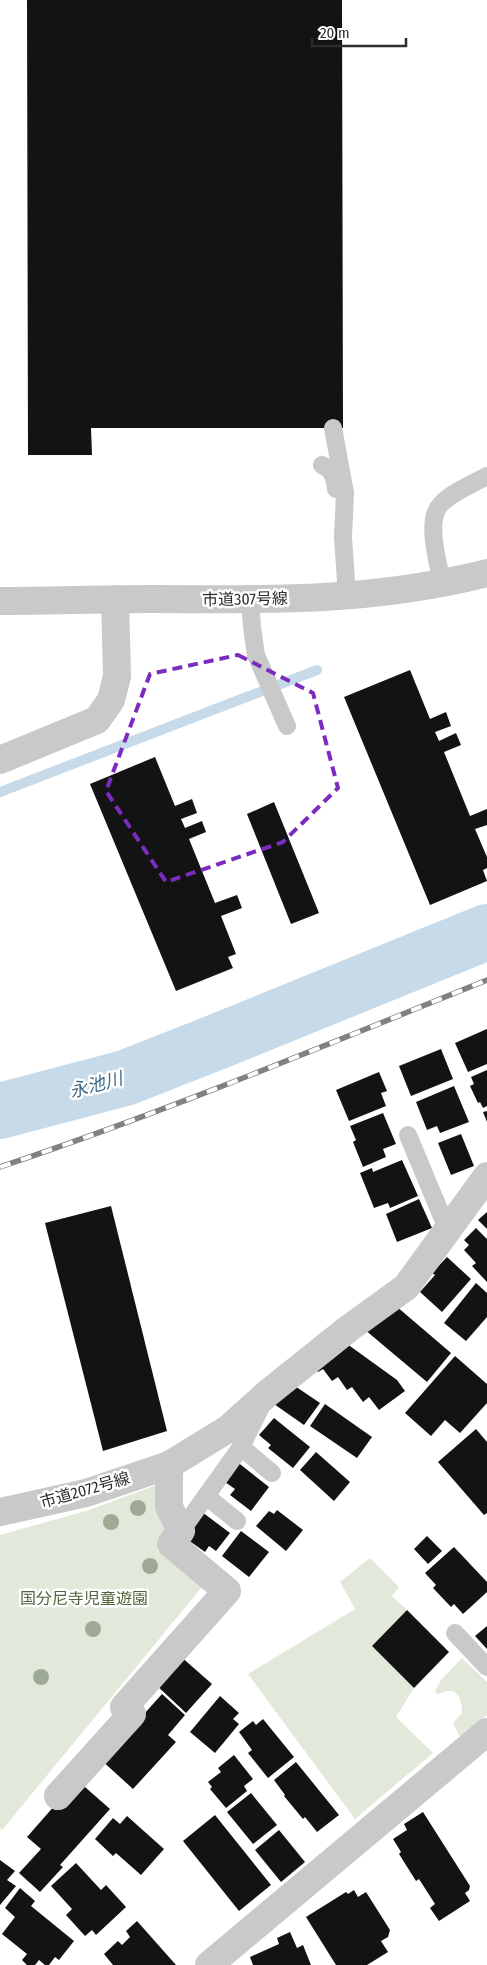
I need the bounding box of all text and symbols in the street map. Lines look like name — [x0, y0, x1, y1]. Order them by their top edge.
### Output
scale bar — [312, 15, 406, 47]
text: 20 m — [320, 24, 350, 42]
street label: 市道307号線 — [202, 589, 288, 609]
water label: 永池川 — [67, 1067, 127, 1103]
street label: 市道2072号線 — [38, 1468, 132, 1512]
park label: 国分尼寺児童遊園 — [20, 1589, 148, 1608]

